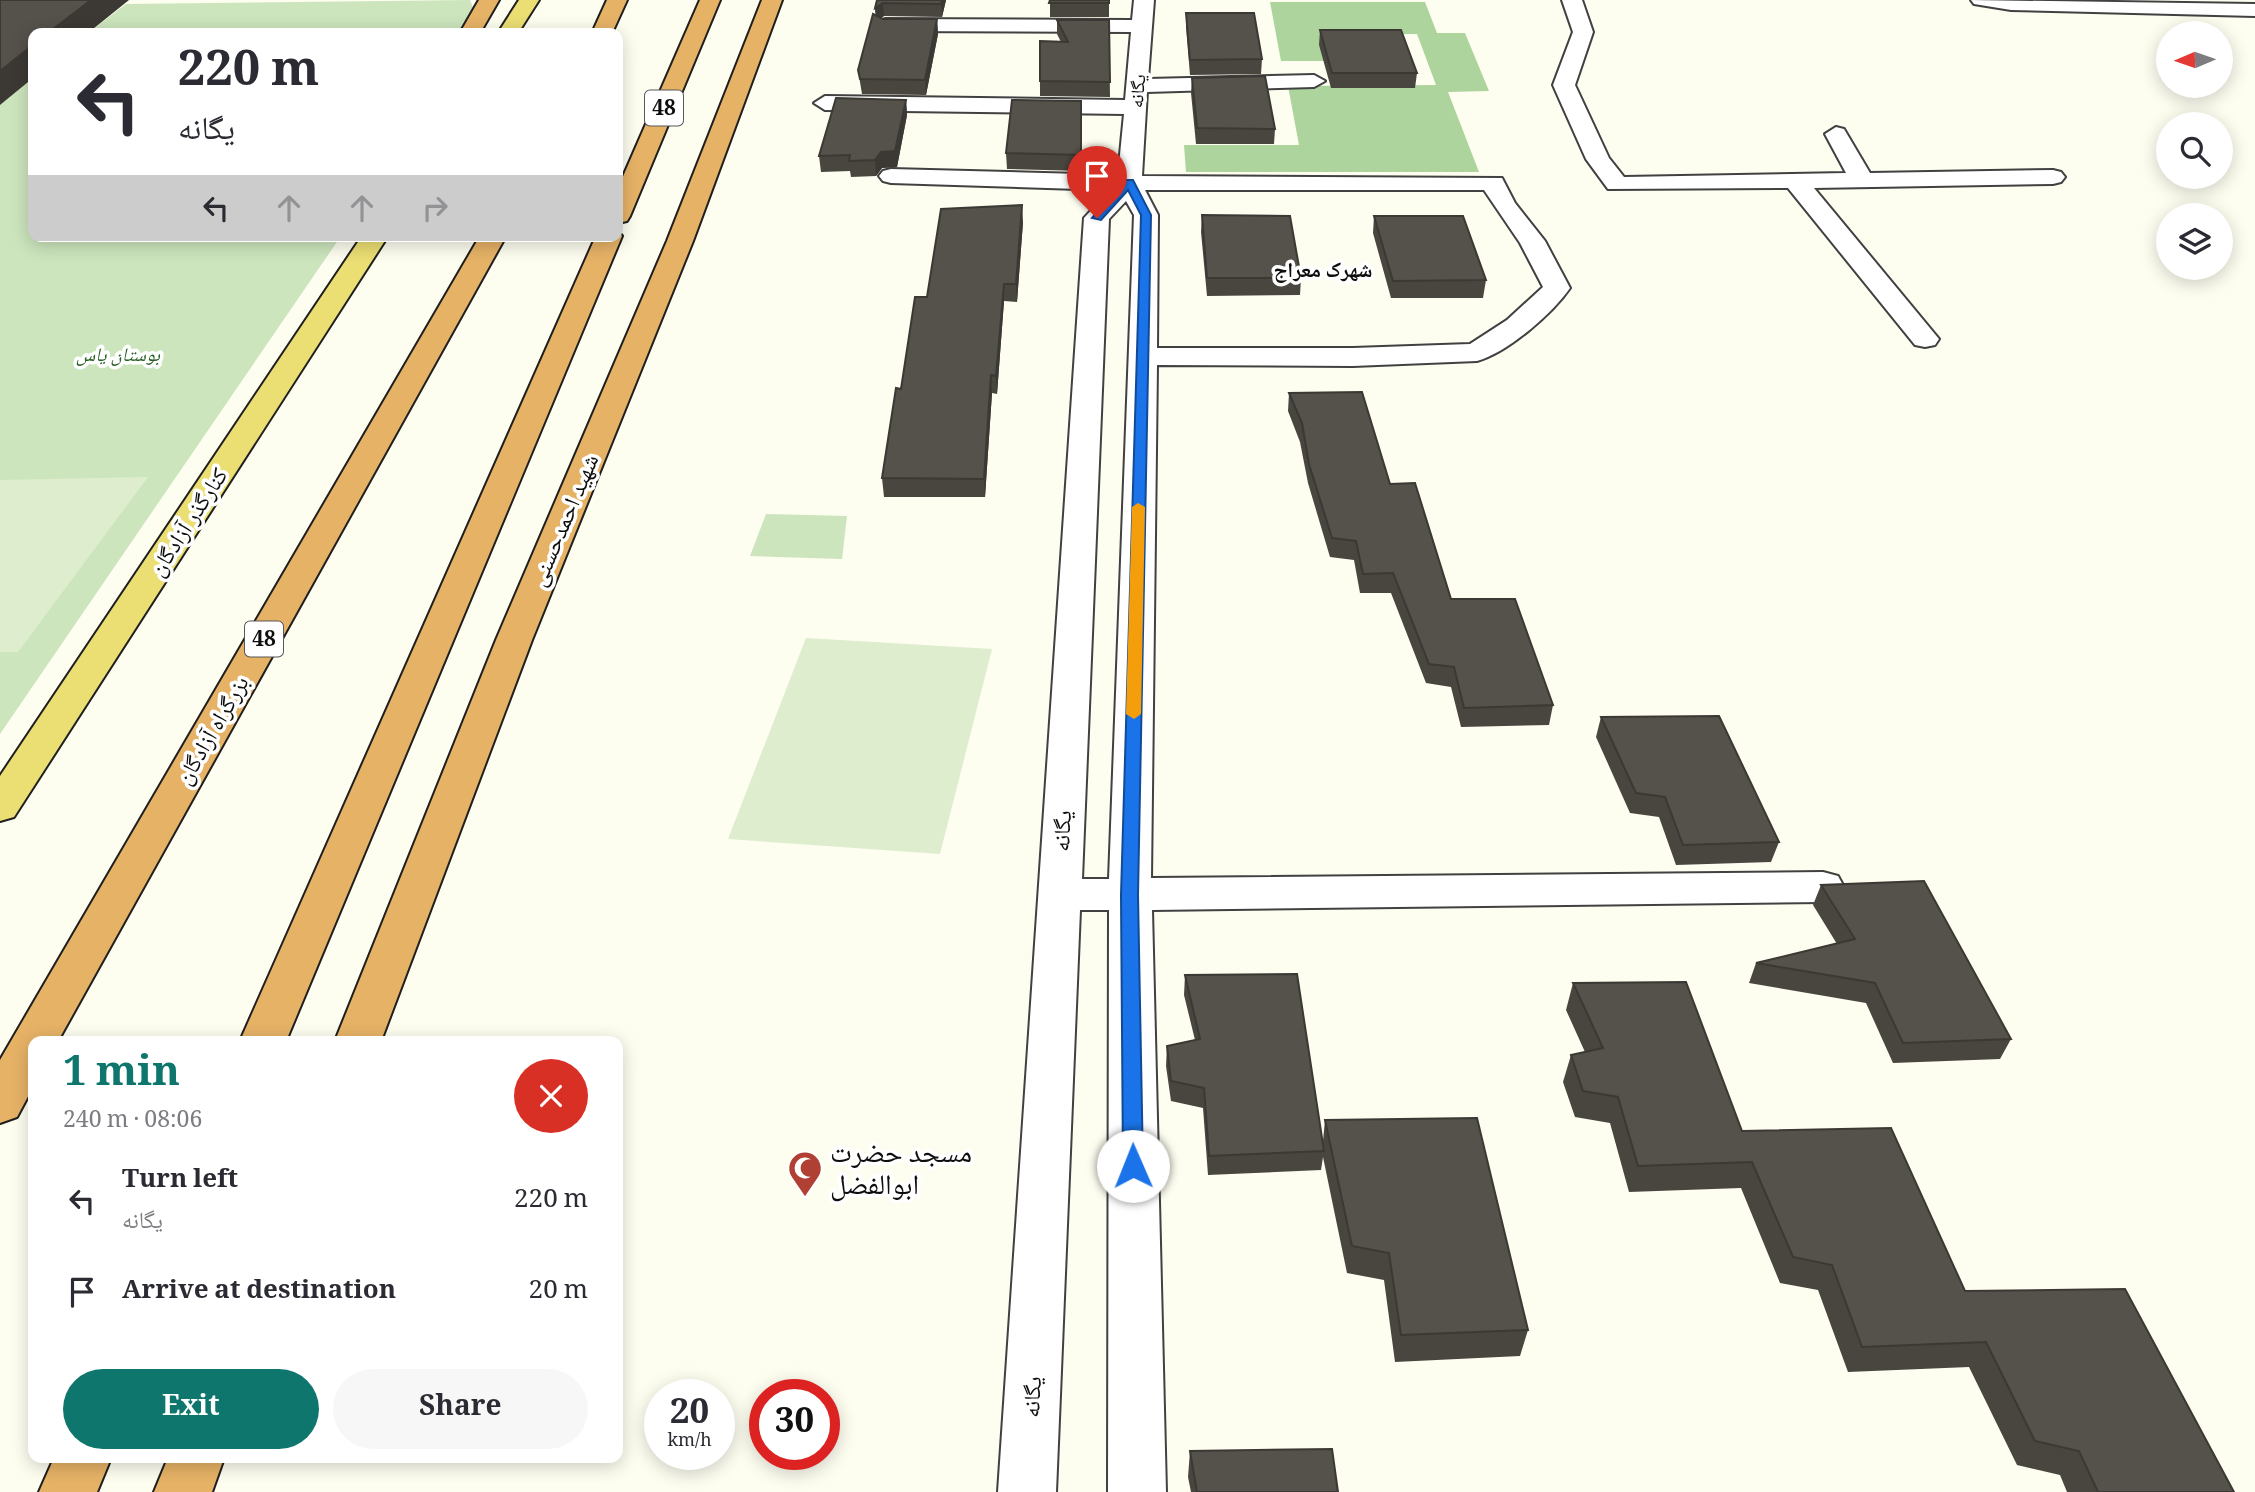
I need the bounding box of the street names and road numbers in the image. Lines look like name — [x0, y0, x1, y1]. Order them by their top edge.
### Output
street label: یگانه — [1123, 73, 1157, 110]
road number: 48 — [645, 90, 683, 126]
street label: شهید احمدحسنی — [521, 448, 613, 594]
street label: کنارگذر آزادگان — [140, 461, 241, 586]
road number: 48 — [245, 622, 283, 656]
street label: بزرگراه آزادگان — [167, 669, 262, 794]
street label: یگانه — [1044, 810, 1086, 853]
street label: یگانه — [1014, 1376, 1056, 1419]

